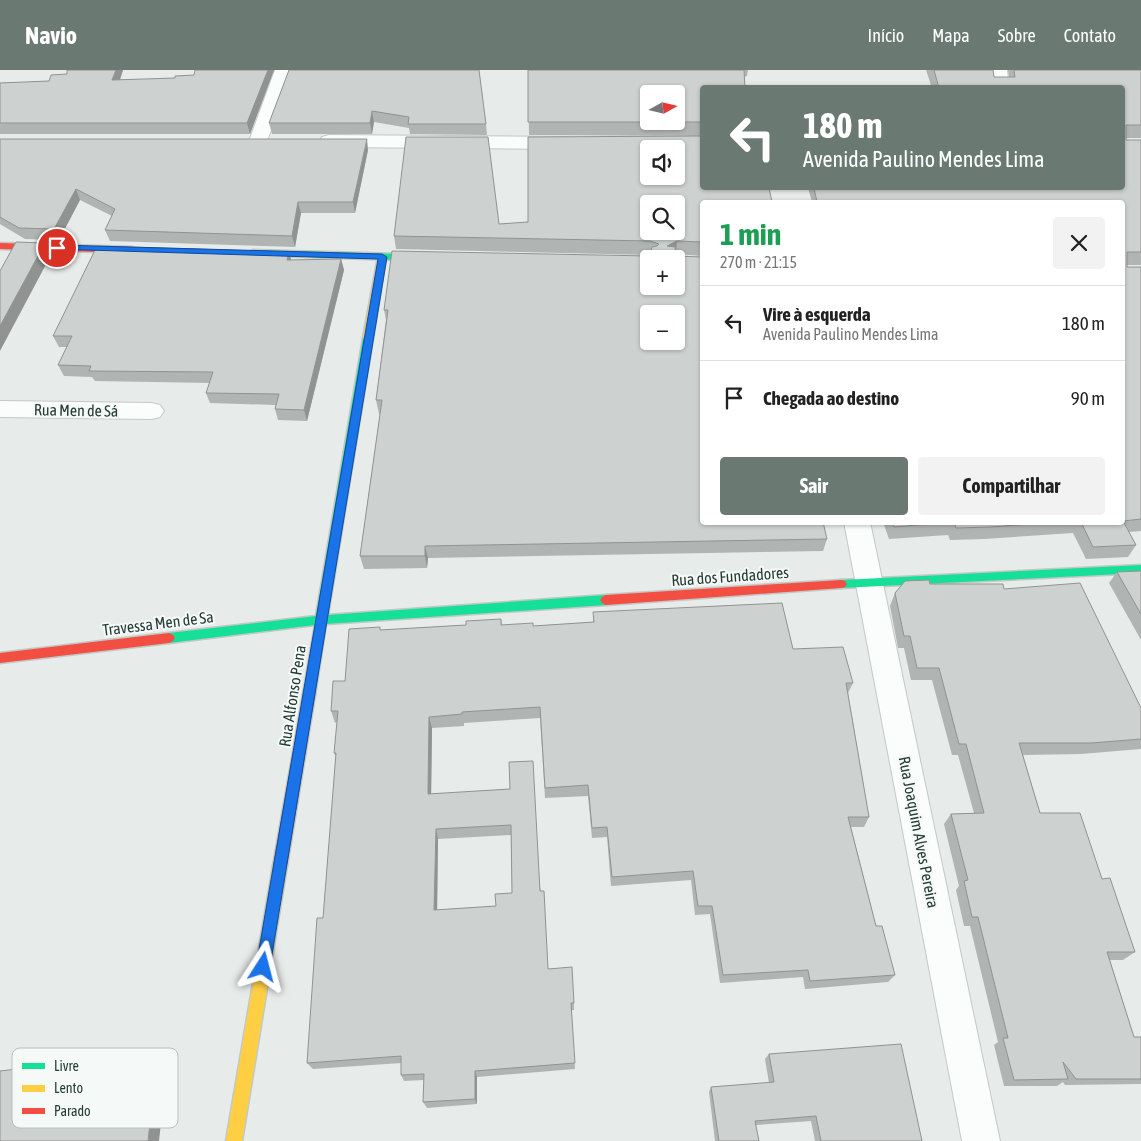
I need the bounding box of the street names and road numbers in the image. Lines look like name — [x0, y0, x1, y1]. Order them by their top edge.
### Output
street label: Rua Men de Sá — [34, 400, 118, 420]
street label: Rua dos Fundadores — [671, 563, 790, 589]
street label: Travessa Men de Sa — [101, 607, 215, 639]
street label: Rua Alfonso Pena — [275, 644, 309, 748]
street label: Rua Joaquim Alves Pereira — [894, 755, 943, 910]

